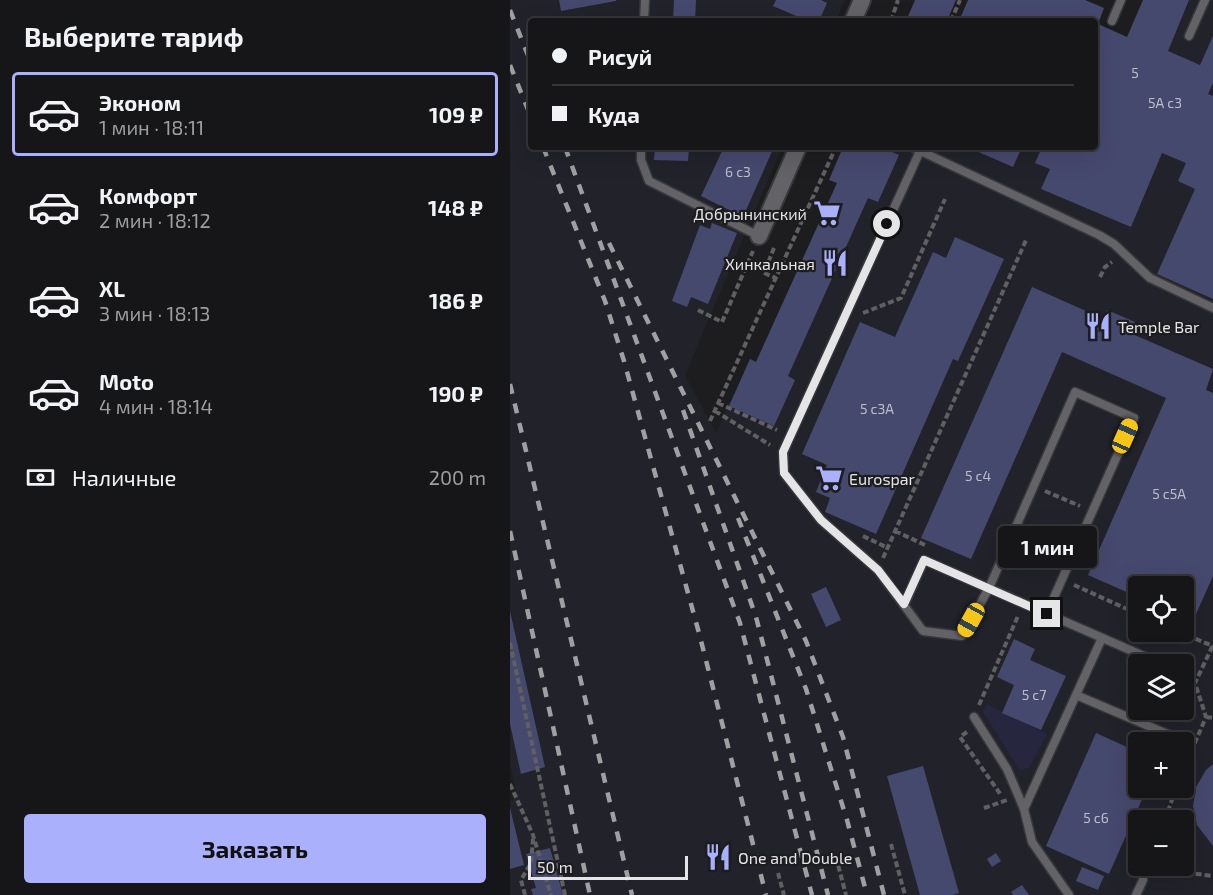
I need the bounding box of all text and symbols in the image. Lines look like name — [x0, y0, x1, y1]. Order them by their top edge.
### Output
text: Выберите тариф — [24, 20, 244, 52]
text: Рисуй — [588, 43, 652, 69]
house number: 5 — [1131, 64, 1139, 81]
icon: car — [27, 87, 81, 141]
text: Эконом — [99, 89, 181, 115]
house number: 5А с3 — [1148, 94, 1182, 111]
text: 109 ₽ — [429, 101, 483, 127]
text: Куда — [588, 101, 640, 127]
text: 1 мин · 18:11 — [99, 115, 204, 139]
house number: 6 с3 — [725, 163, 751, 180]
icon: car — [27, 180, 81, 234]
text: Комфорт — [99, 182, 197, 208]
text: 148 ₽ — [428, 194, 483, 220]
supermarket icon: Добрынинский — [812, 198, 842, 228]
place label: Добрынинский — [693, 204, 807, 223]
text: 2 мин · 18:12 — [99, 208, 211, 232]
route start — [873, 210, 900, 237]
restaurant icon: Хинкальная — [820, 248, 850, 278]
place label: Хинкальная — [725, 254, 815, 273]
icon: car — [27, 273, 81, 327]
text: XL — [99, 275, 125, 301]
text: 186 ₽ — [429, 287, 483, 313]
text: 3 мин · 18:13 — [99, 301, 210, 325]
restaurant icon: Temple Bar — [1083, 311, 1113, 341]
place label: Temple Bar — [1118, 317, 1200, 336]
icon: car — [27, 366, 81, 420]
text: Moto — [99, 368, 154, 394]
text: 190 ₽ — [429, 380, 483, 406]
text: 4 мин · 18:14 — [99, 394, 213, 418]
house number: 5 с3А — [860, 400, 894, 417]
car — [1109, 416, 1141, 456]
icon: cash — [24, 461, 57, 494]
supermarket icon: Eurospar — [814, 463, 844, 493]
text: Наличные — [72, 464, 176, 490]
text: 200 m — [429, 465, 486, 489]
house number: 5 с4 — [965, 467, 991, 484]
place label: Eurospar — [849, 469, 916, 488]
house number: 5 с5А — [1152, 485, 1186, 502]
callout: 1 мин — [998, 527, 1096, 569]
text: 1 мин — [1021, 535, 1074, 559]
map controls — [1128, 576, 1194, 876]
button: locate — [1128, 576, 1194, 642]
car — [954, 600, 988, 640]
route end — [1033, 600, 1060, 627]
button: layers — [1128, 654, 1194, 720]
house number: 5 с7 — [1022, 686, 1046, 703]
button: + — [1128, 732, 1194, 798]
house number: 5 с6 — [1083, 809, 1109, 826]
button: − — [1128, 810, 1194, 876]
button: Заказать — [24, 814, 486, 883]
restaurant icon: One and Double — [703, 842, 733, 872]
place label: One and Double — [738, 848, 852, 867]
scale bar — [528, 853, 688, 880]
text: 50 m — [537, 857, 573, 876]

